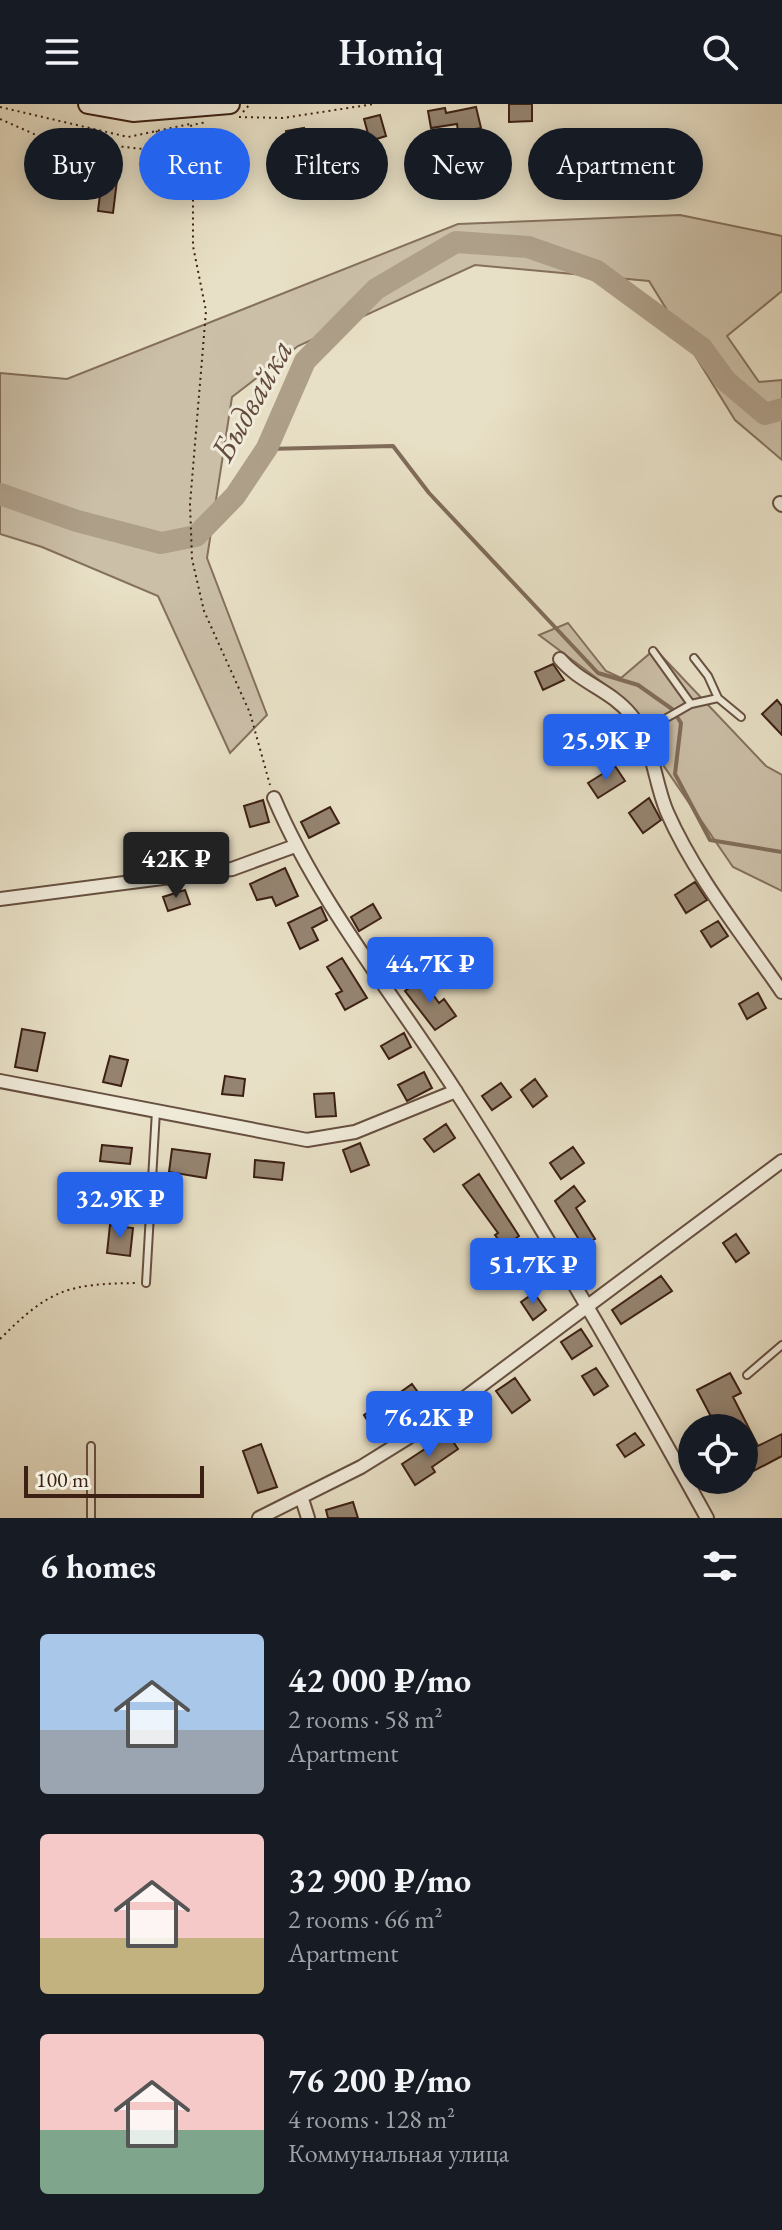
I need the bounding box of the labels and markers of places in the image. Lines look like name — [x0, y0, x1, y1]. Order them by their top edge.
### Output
pin: 25.9K ₽ — [532, 714, 680, 782]
pin: 42K ₽ — [120, 832, 232, 900]
pin: 44.7K ₽ — [356, 937, 504, 1005]
pin: 32.9K ₽ — [46, 1172, 194, 1240]
pin: 51.7K ₽ — [459, 1238, 607, 1306]
pin: 76.2K ₽ — [355, 1391, 503, 1459]

